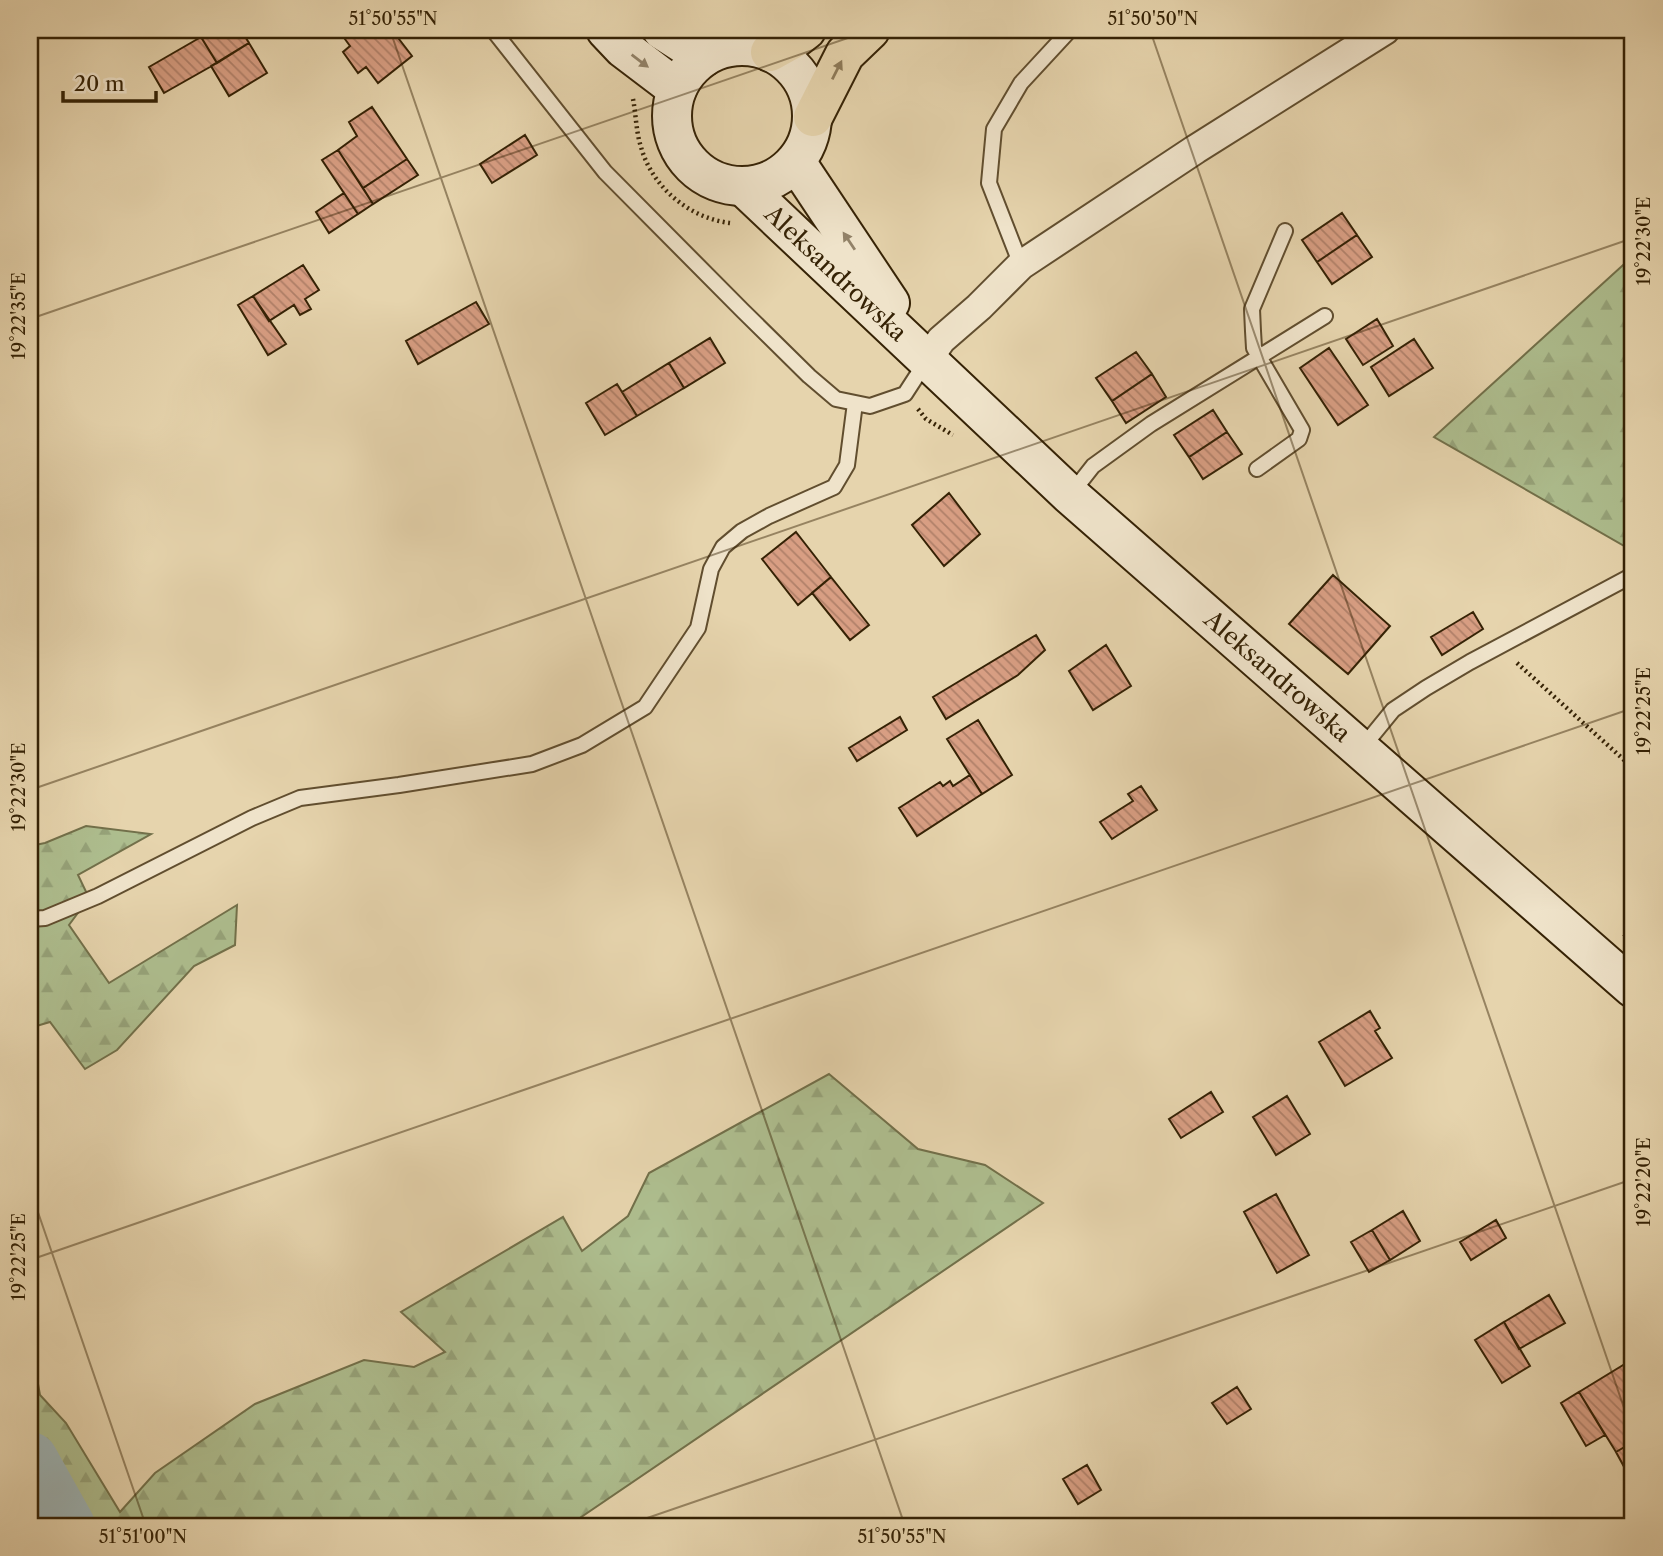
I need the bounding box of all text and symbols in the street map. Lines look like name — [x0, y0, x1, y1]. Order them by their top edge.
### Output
text: 51°50'55"N — [348, 8, 438, 30]
text: 51°50'50"N — [1108, 8, 1199, 30]
one-way arrow — [631, 54, 649, 68]
scale bar — [63, 60, 156, 104]
one-way arrow — [831, 60, 842, 80]
text: 20 m — [74, 71, 125, 96]
text: 19°22'30"E — [1633, 196, 1655, 286]
street label: Aleksandrowska — [758, 198, 913, 347]
one-way arrow — [842, 232, 856, 250]
text: 19°22'35"E — [8, 272, 30, 360]
street label: Aleksandrowska — [1198, 604, 1357, 748]
text: 19°22'25"E — [1633, 667, 1655, 755]
text: 19°22'30"E — [8, 742, 30, 832]
text: 19°22'20"E — [1633, 1137, 1655, 1227]
text: 19°22'25"E — [8, 1213, 30, 1301]
text: 51°51'00"N — [99, 1526, 187, 1548]
text: 51°50'55"N — [857, 1526, 947, 1548]

